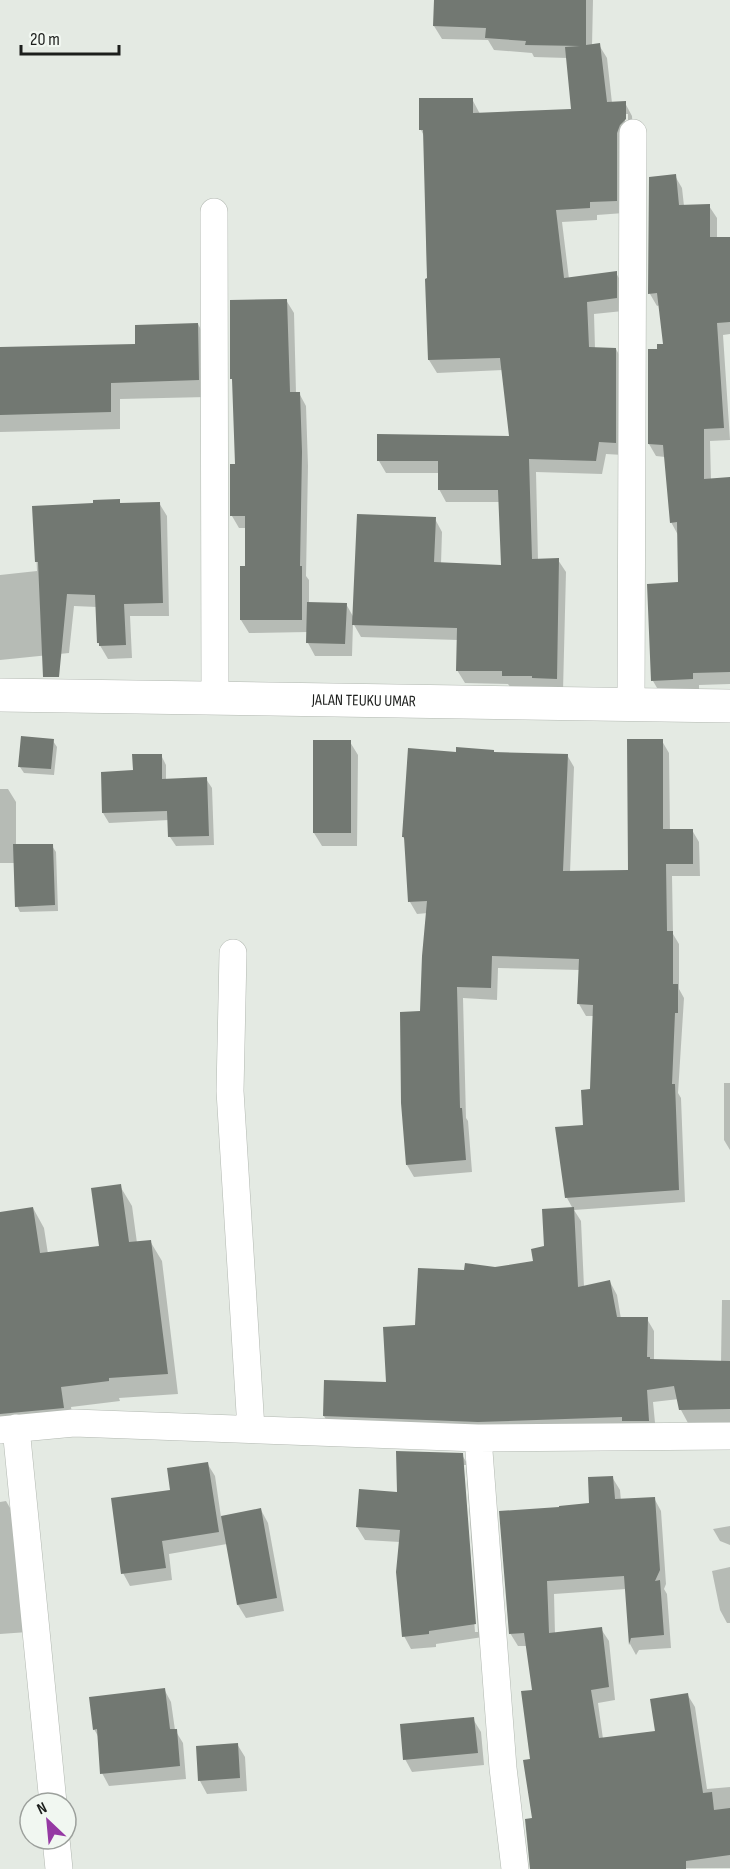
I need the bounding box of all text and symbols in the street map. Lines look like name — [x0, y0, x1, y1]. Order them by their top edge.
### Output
scale bar — [21, 18, 118, 56]
text: 20 m — [30, 29, 60, 50]
street label: JALAN TEUKU UMAR — [311, 690, 416, 711]
north arrow — [18, 1791, 78, 1851]
text: N — [34, 1798, 50, 1819]

